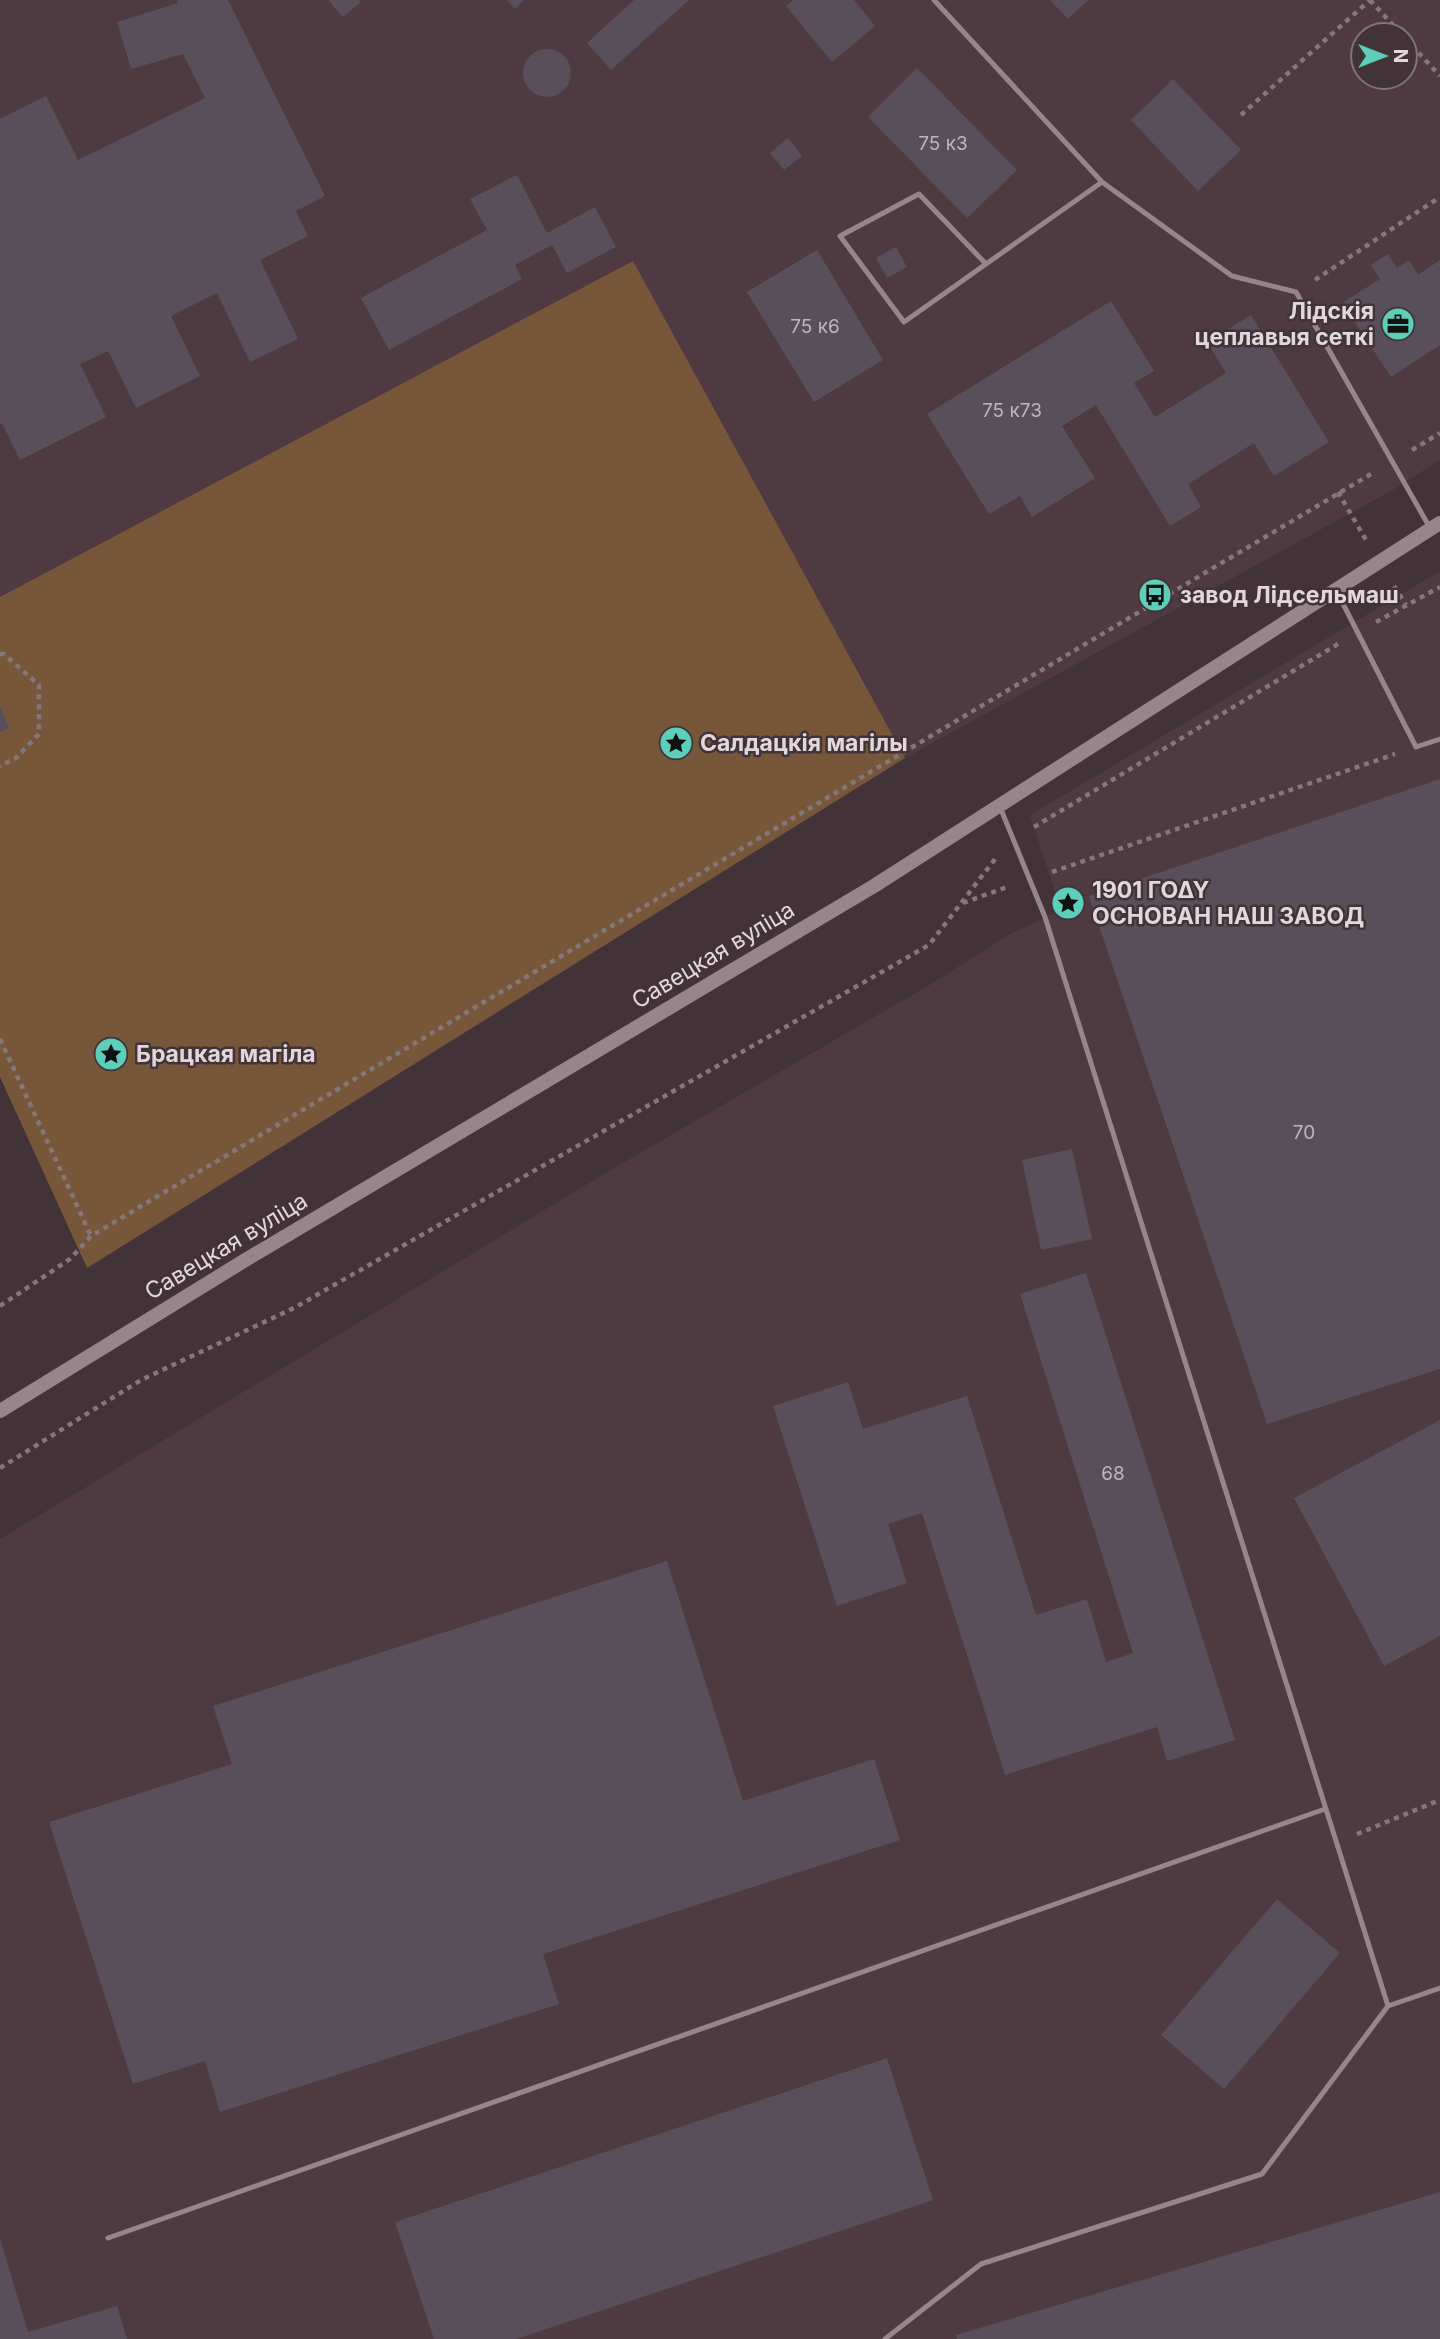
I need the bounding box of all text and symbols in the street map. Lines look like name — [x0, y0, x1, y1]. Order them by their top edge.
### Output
north arrow — [1349, 21, 1419, 91]
text: N — [1389, 49, 1412, 63]
house number: 75 к3 — [918, 132, 968, 155]
place label: Лідскія цеплавыя сеткі — [1195, 297, 1374, 351]
office icon: Лідскія цеплавыя сеткі — [1379, 305, 1417, 343]
house number: 75 к6 — [790, 315, 840, 338]
house number: 75 к73 — [982, 399, 1042, 422]
bus stop icon: завод Лідсельмаш — [1136, 576, 1174, 614]
place label: завод Лідсельмаш — [1180, 581, 1399, 609]
place icon: Салдацкія магілы — [657, 724, 695, 762]
place label: Салдацкія магілы — [700, 729, 908, 757]
place label: 1901 ΓΟΔΥ ОСНОВАН НАШ ЗАВОД — [1092, 876, 1364, 930]
place icon: 1901 ΓΟΔΥ ОСНОВАН НАШ ЗАВОД — [1049, 884, 1087, 922]
street label: Савецкая вуліца — [627, 895, 799, 1015]
place icon: Брацкая магіла — [92, 1035, 130, 1073]
place label: Брацкая магіла — [136, 1040, 316, 1068]
house number: 70 — [1293, 1121, 1315, 1144]
street label: Савецкая вуліца — [140, 1186, 312, 1306]
house number: 68 — [1101, 1462, 1125, 1485]

